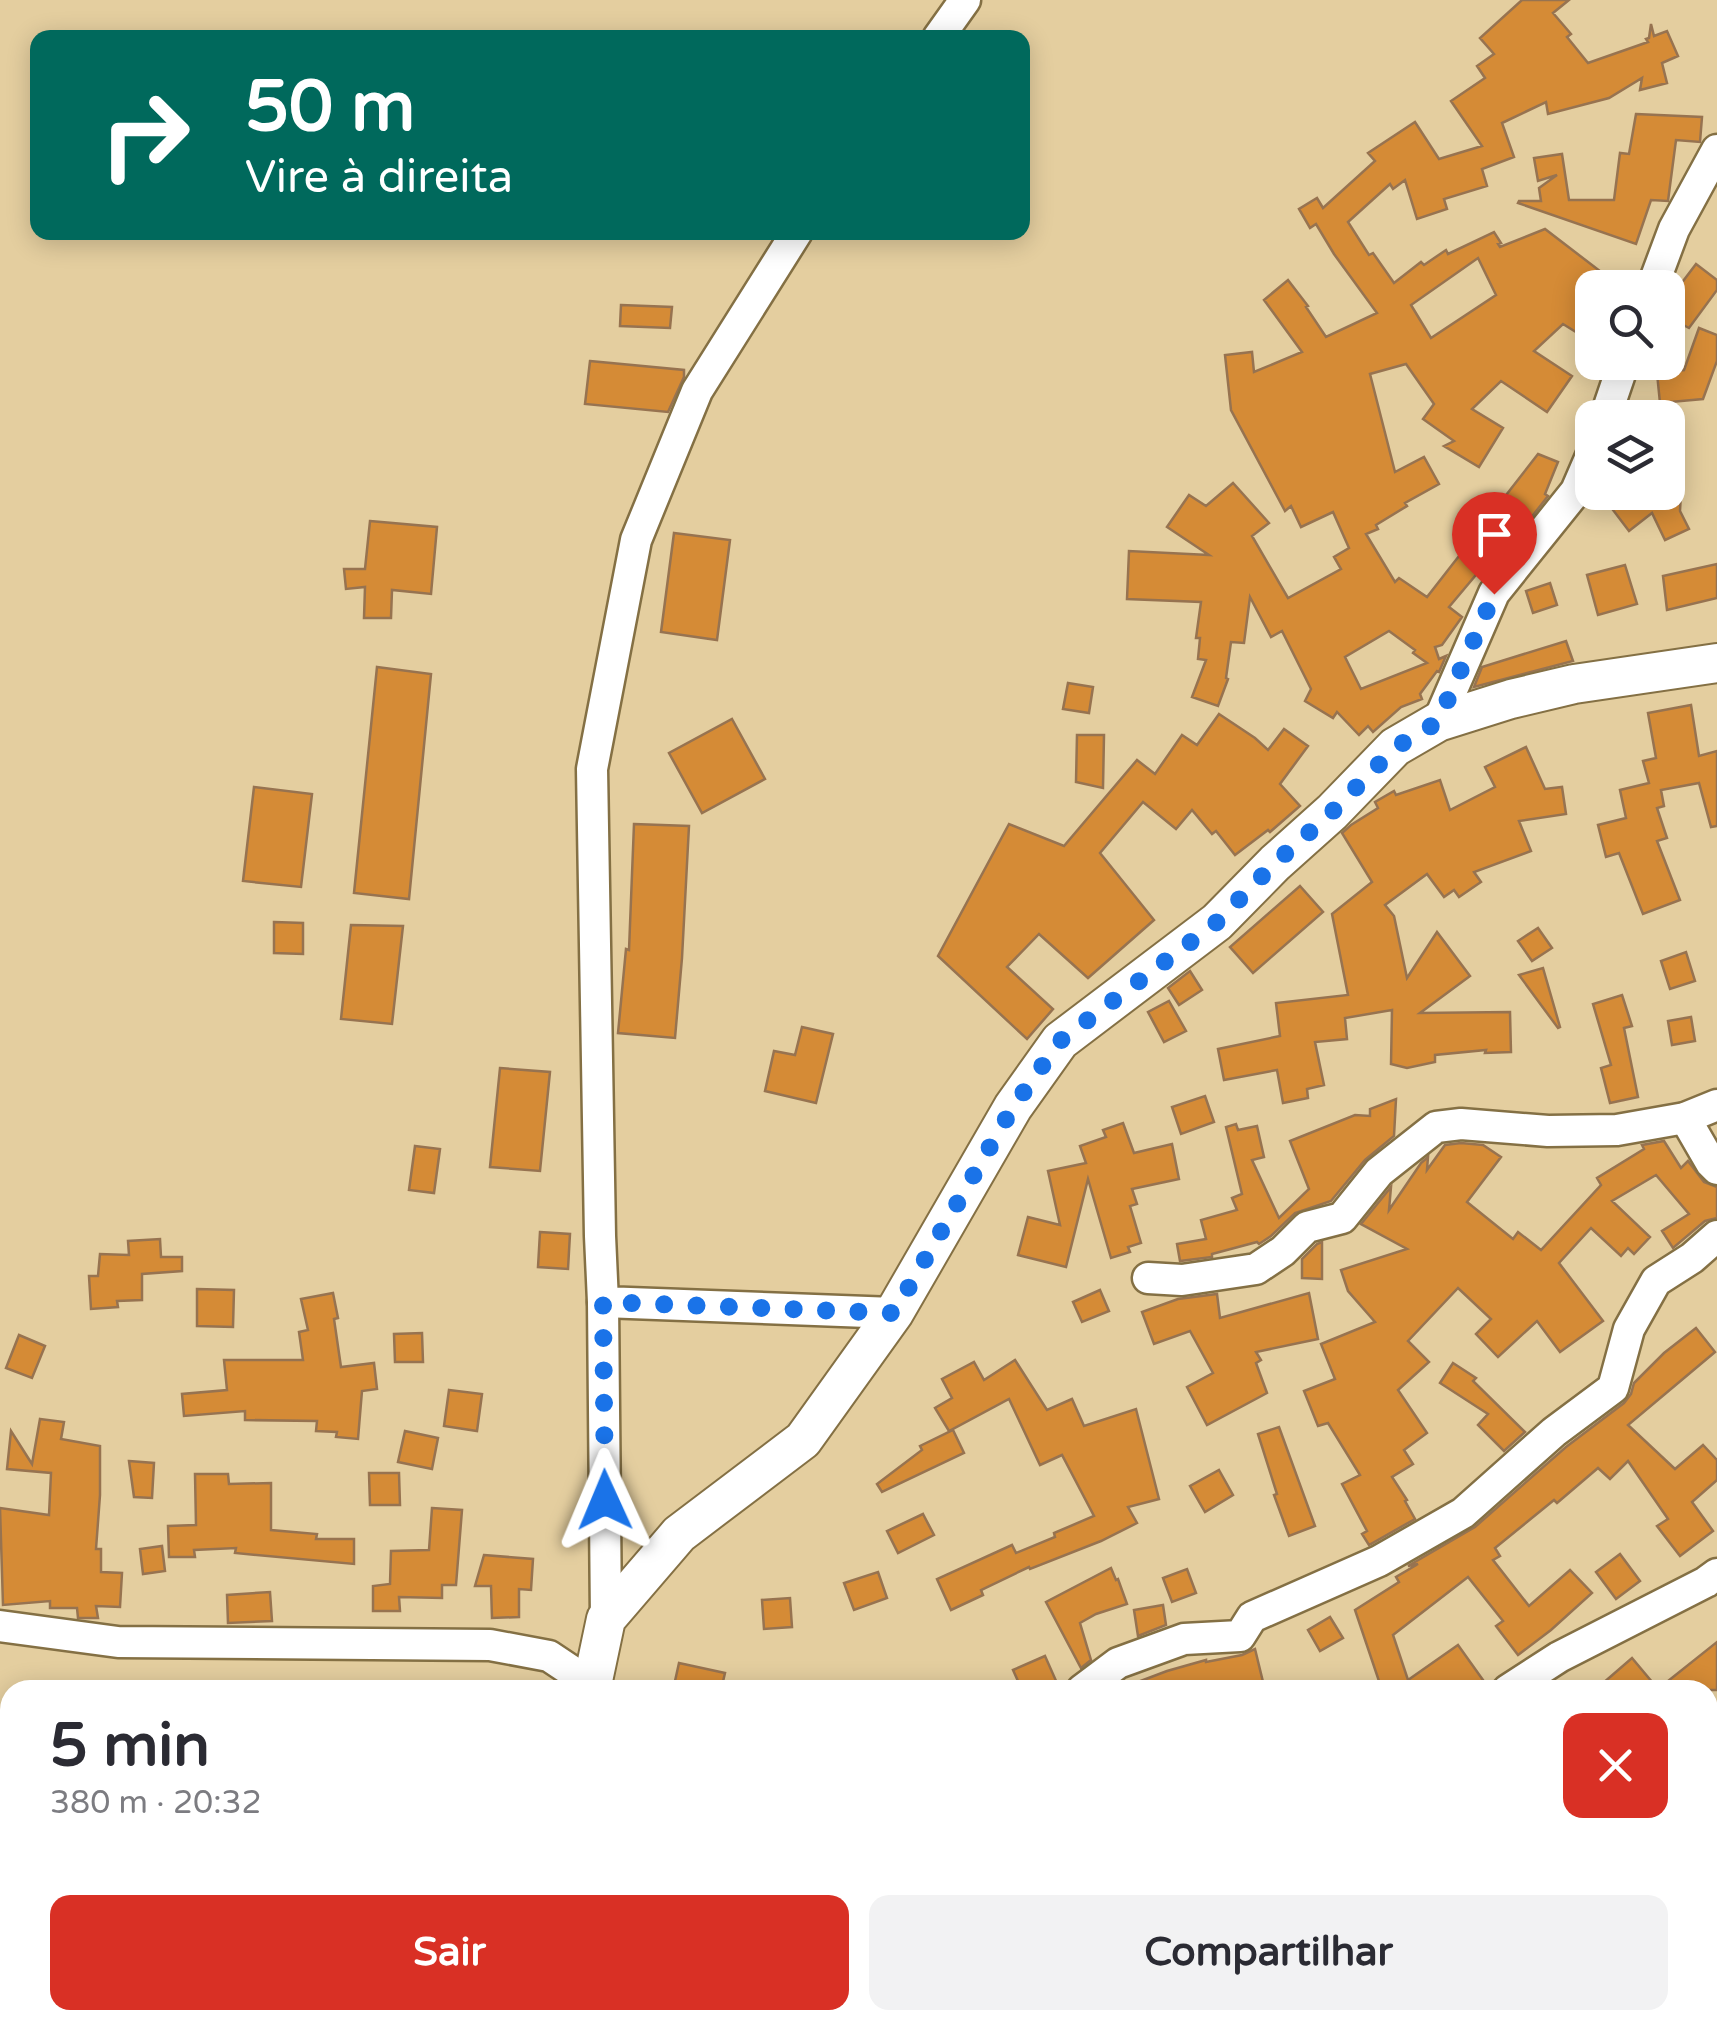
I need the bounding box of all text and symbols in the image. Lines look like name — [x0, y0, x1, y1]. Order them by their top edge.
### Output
text: 50 m — [245, 66, 415, 150]
icon: right — [80, 70, 210, 200]
text: Vire à direita — [245, 151, 513, 205]
map controls — [1575, 270, 1685, 510]
button: search — [1575, 270, 1685, 380]
button: layers — [1575, 400, 1685, 510]
pin — [1452, 492, 1537, 595]
icon: arrive — [1467, 507, 1522, 562]
position arrow — [553, 1448, 657, 1552]
text: 5 min — [50, 1710, 210, 1782]
button: close — [1563, 1713, 1668, 1818]
text: 380 m · 20:32 — [50, 1784, 262, 1822]
button: Sair — [50, 1895, 849, 2010]
button: Compartilhar — [869, 1895, 1668, 2010]

